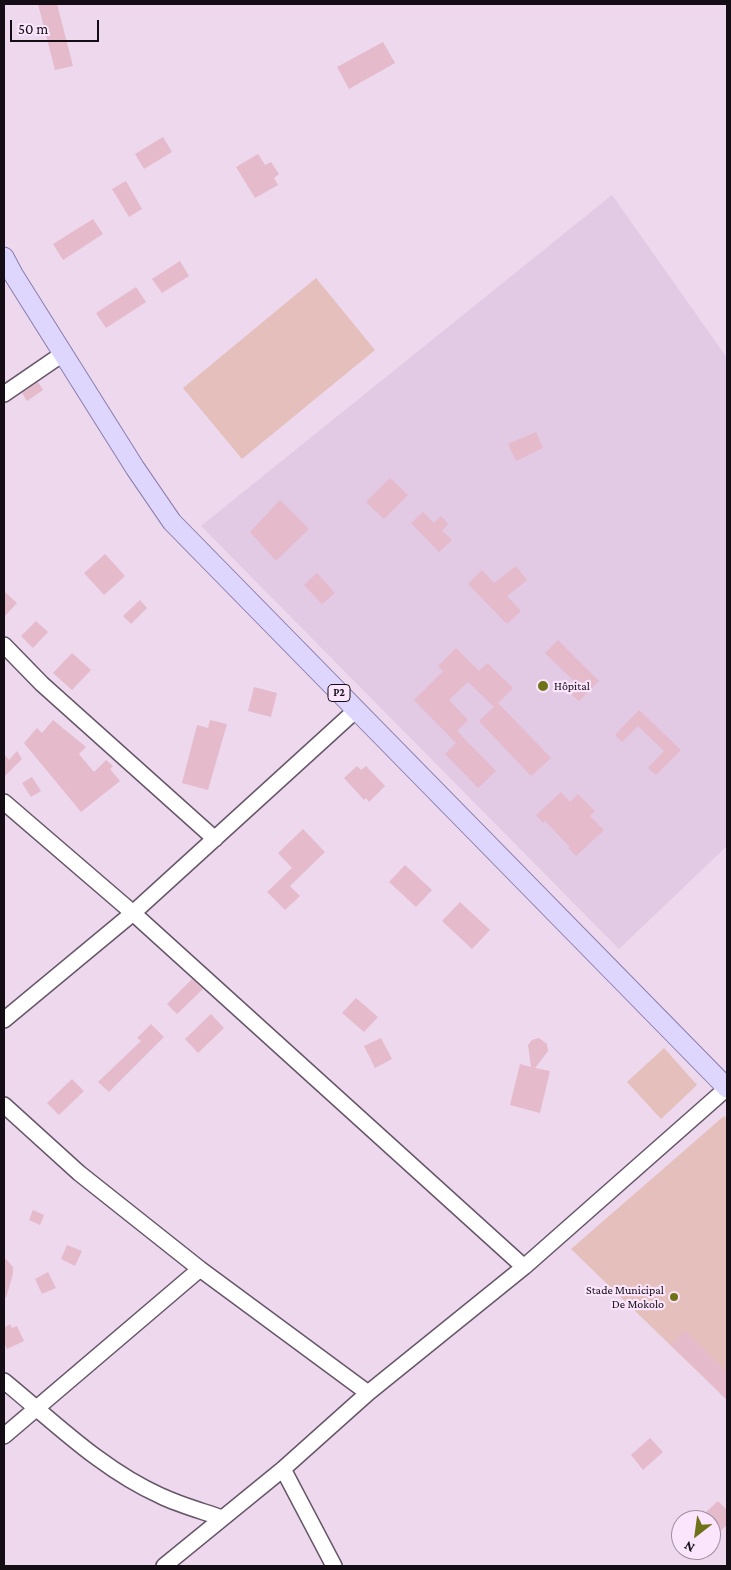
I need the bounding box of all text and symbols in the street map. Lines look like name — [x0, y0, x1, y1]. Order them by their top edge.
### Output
scale bar — [12, 10, 101, 42]
text: 50 m — [18, 21, 48, 37]
marker: Hôpital — [536, 679, 550, 693]
place label: Hôpital — [554, 679, 590, 693]
road number: P2 — [328, 684, 350, 701]
place label: Stade Municipal De Mokolo — [586, 1283, 664, 1311]
marker: Stade Municipal De Mokolo — [668, 1291, 680, 1303]
north arrow — [671, 1510, 721, 1560]
text: N — [681, 1538, 697, 1556]

